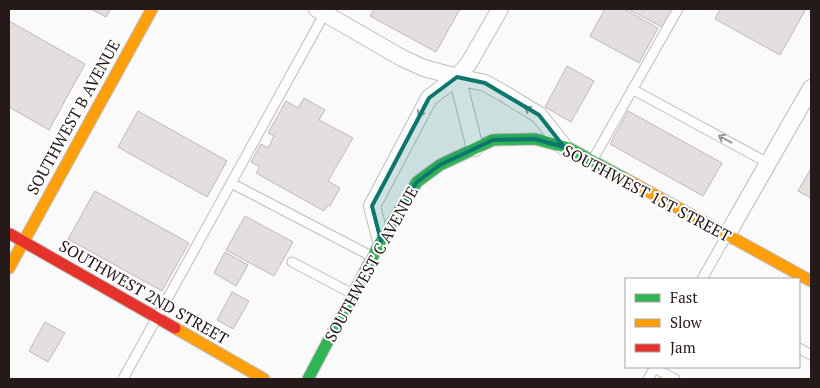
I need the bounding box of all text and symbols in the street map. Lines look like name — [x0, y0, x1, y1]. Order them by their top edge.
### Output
street label: SOUTHWEST B AVENUE — [21, 36, 125, 198]
one-way arrow — [417, 102, 426, 117]
one-way arrow — [525, 106, 539, 116]
one-way arrow — [719, 134, 733, 144]
street label: SOUTHWEST 1ST STREET — [559, 139, 735, 247]
street label: SOUTHWEST C AVENUE — [319, 182, 423, 346]
street label: SOUTHWEST 2ND STREET — [55, 234, 233, 350]
legend — [625, 278, 800, 368]
text: Fast — [670, 287, 698, 307]
text: Slow — [670, 312, 703, 332]
text: Jam — [670, 337, 696, 357]

